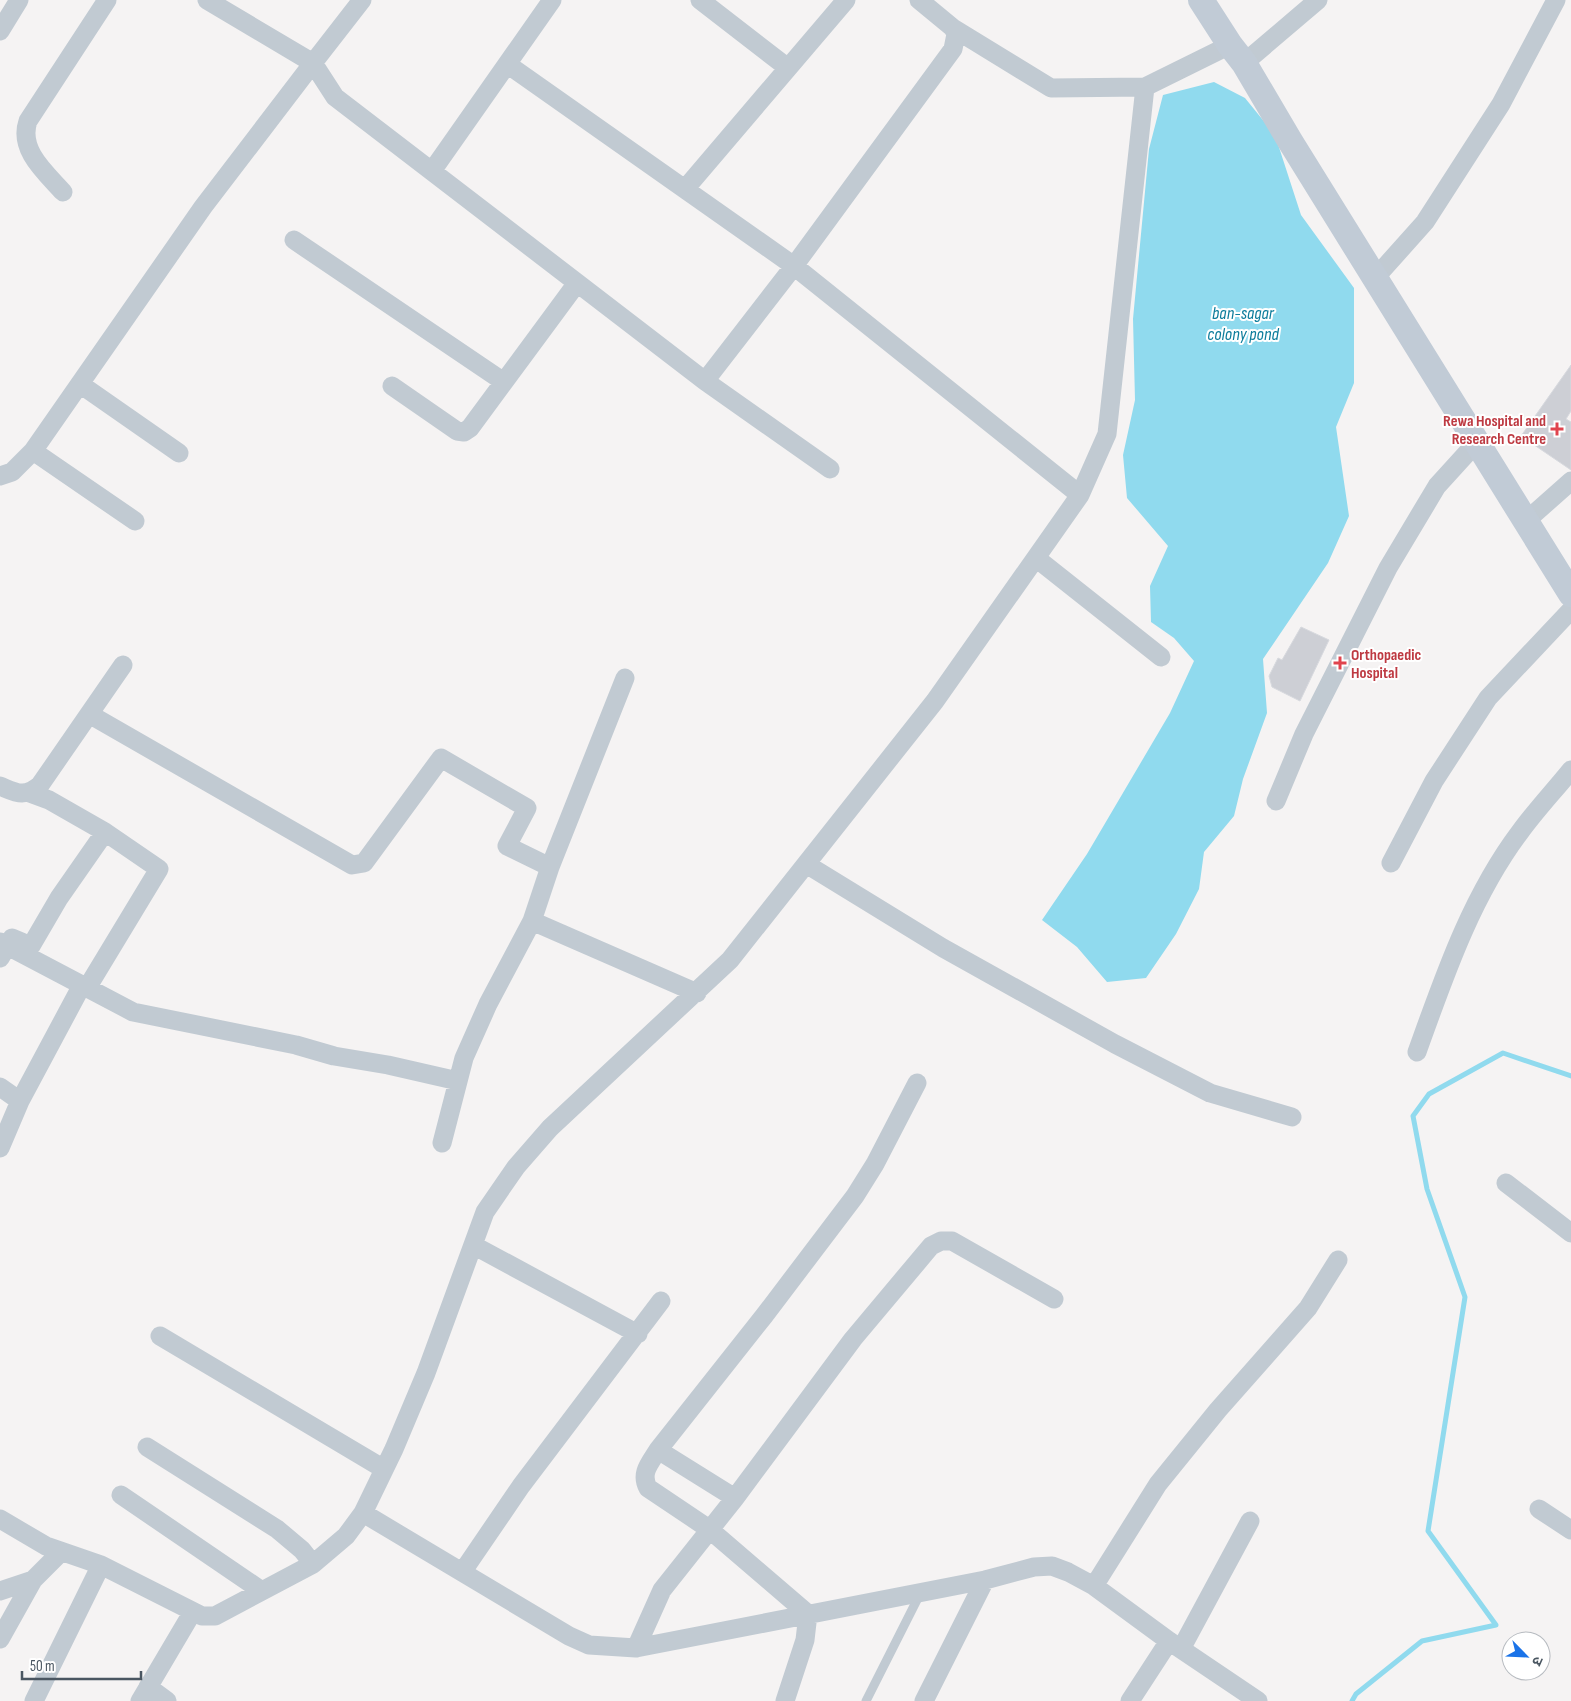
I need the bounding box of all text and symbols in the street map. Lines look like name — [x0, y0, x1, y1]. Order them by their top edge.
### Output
water label: ban-sagar colony pond — [1207, 303, 1279, 345]
place label: Rewa Hospital and Research Centre — [1443, 412, 1546, 449]
marker: Rewa Hospital and Research Centre — [1550, 422, 1564, 436]
place label: Orthopaedic Hospital — [1351, 646, 1421, 683]
marker: Orthopaedic Hospital — [1333, 656, 1347, 670]
north arrow — [1501, 1631, 1551, 1681]
scale bar — [22, 1648, 141, 1680]
text: उ — [1528, 1654, 1547, 1669]
text: 50 m — [30, 1657, 55, 1676]

